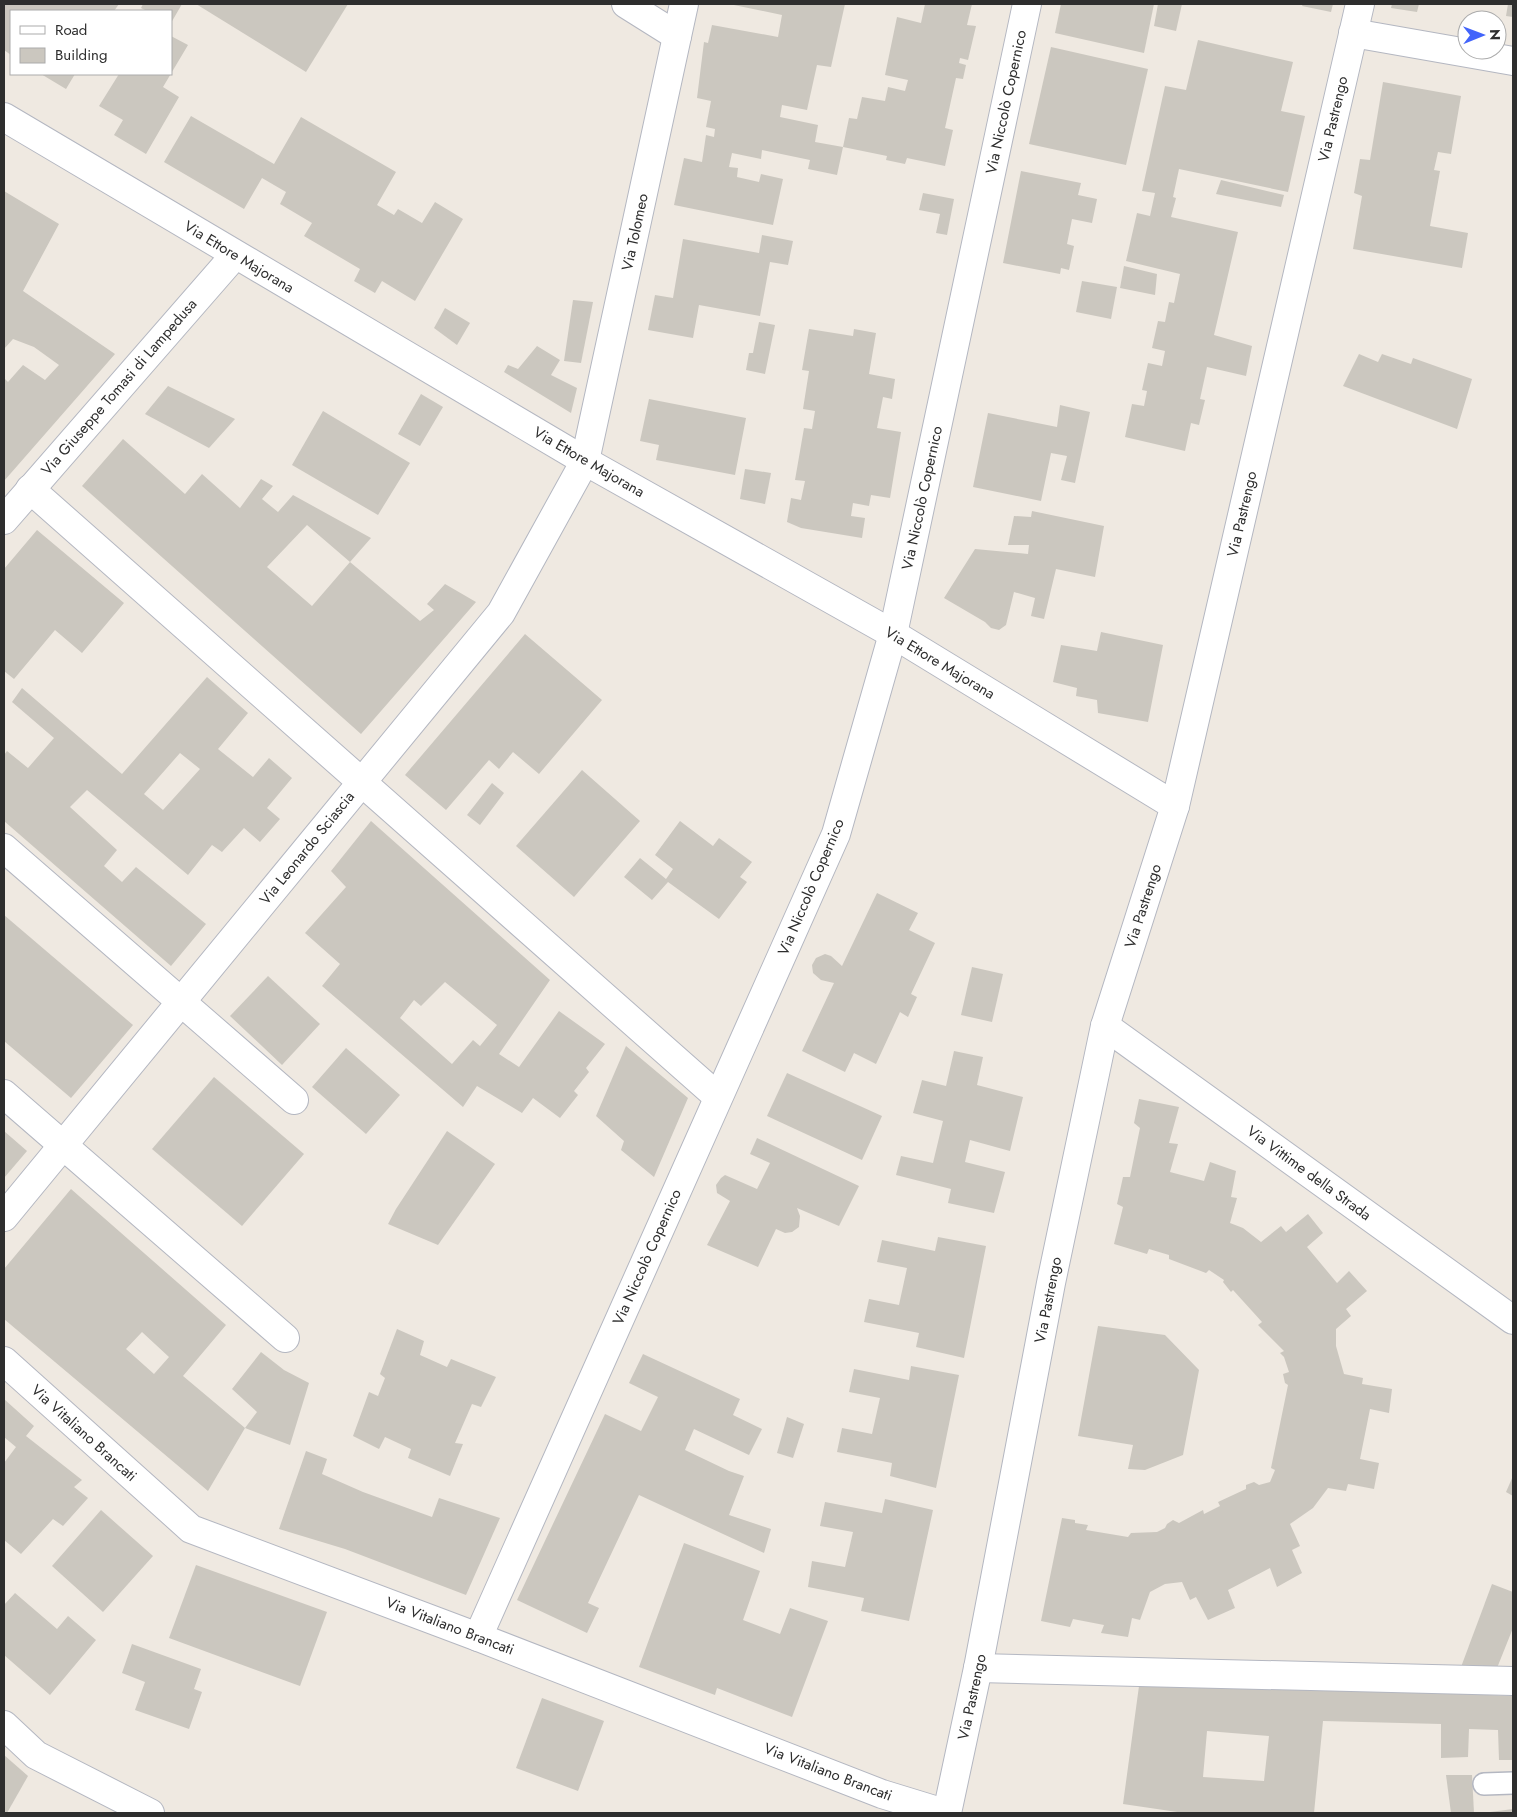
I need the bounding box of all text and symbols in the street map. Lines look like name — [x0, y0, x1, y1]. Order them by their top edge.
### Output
legend — [10, 10, 172, 75]
north arrow — [1457, 10, 1507, 60]
text: Road — [55, 19, 87, 41]
street label: Via Niccolò Copernico — [980, 28, 1032, 176]
text: N — [1485, 29, 1505, 41]
text: Building — [55, 44, 107, 66]
street label: Via Pastrengo — [1312, 74, 1354, 164]
street label: Via Tolomeo — [616, 191, 654, 273]
street label: Via Ettore Majorana — [180, 215, 298, 299]
street label: Via Giuseppe Tomasi di Lampedusa — [36, 294, 202, 480]
street label: Via Ettore Majorana — [529, 421, 649, 503]
street label: Via Niccolò Copernico — [896, 424, 948, 572]
street label: Via Pastrengo — [1221, 469, 1263, 559]
street label: Via Ettore Majorana — [881, 621, 999, 705]
street label: Via Leonardo Sciascia — [254, 786, 360, 910]
street label: Via Niccolò Copernico — [772, 815, 850, 959]
street label: Via Pastrengo — [1119, 861, 1167, 951]
street label: Via Vittime della Strada — [1242, 1120, 1376, 1226]
street label: Via Niccolò Copernico — [607, 1186, 687, 1328]
street label: Via Pastrengo — [1029, 1255, 1067, 1345]
street label: Via Vitaliano Brancati — [26, 1379, 142, 1487]
street label: Via Vitaliano Brancati — [383, 1591, 517, 1661]
street label: Via Pastrengo — [952, 1652, 992, 1742]
street label: Via Vitaliano Brancati — [761, 1737, 895, 1807]

